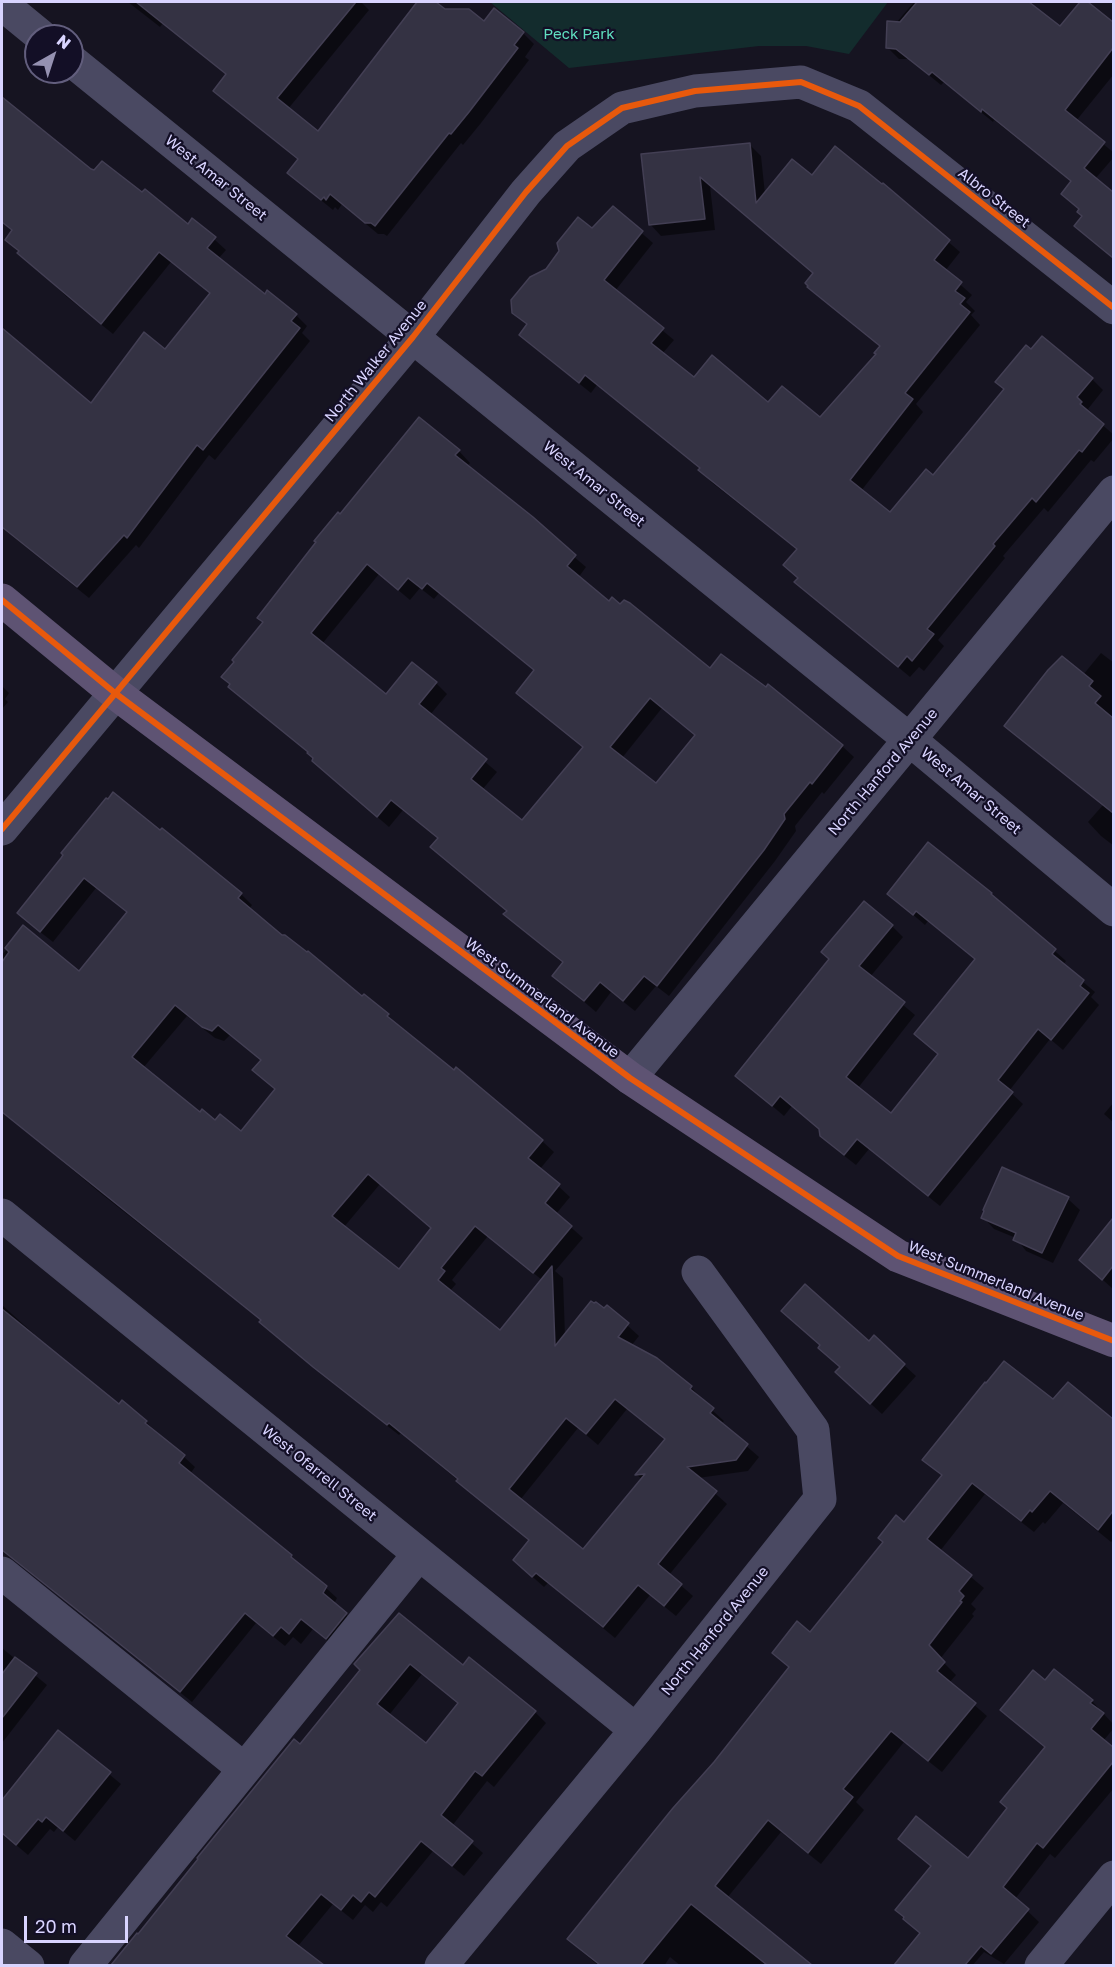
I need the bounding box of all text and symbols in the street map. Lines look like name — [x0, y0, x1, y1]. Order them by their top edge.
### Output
north arrow — [24, 24, 84, 84]
park label: Peck Park — [543, 25, 615, 43]
text: N — [53, 30, 75, 53]
street label: West Amar Street — [161, 131, 271, 225]
street label: Albro Street — [954, 164, 1034, 232]
street label: North Walker Avenue — [321, 296, 431, 426]
street label: West Amar Street — [539, 437, 649, 531]
street label: North Hanford Avenue — [824, 705, 942, 839]
street label: West Amar Street — [917, 744, 1025, 838]
street label: West Summerland Avenue — [461, 934, 623, 1062]
street label: West Summerland Avenue — [905, 1237, 1087, 1325]
street label: West Ofarrell Street — [258, 1421, 380, 1525]
street label: North Hanford Avenue — [657, 1563, 773, 1699]
scale bar — [27, 1904, 130, 1942]
text: 20 m — [35, 1915, 77, 1937]

